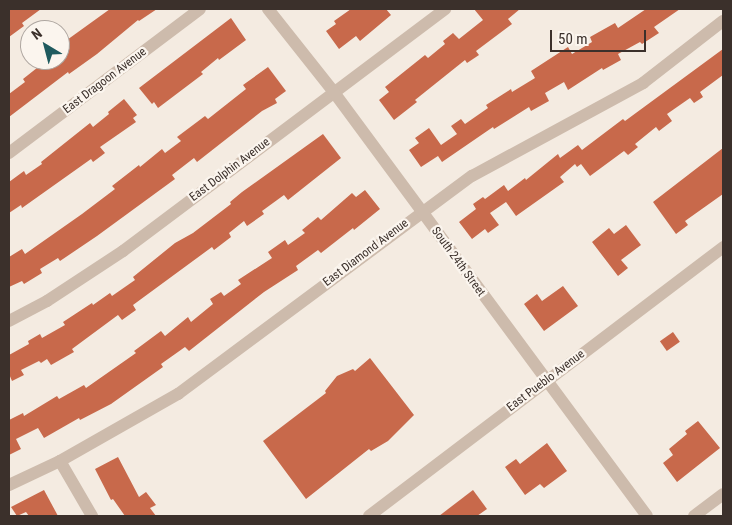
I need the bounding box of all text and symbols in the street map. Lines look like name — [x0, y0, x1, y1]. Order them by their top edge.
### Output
north arrow — [20, 20, 70, 70]
scale bar — [552, 20, 648, 52]
text: N — [28, 25, 45, 43]
text: 50 m — [558, 30, 588, 48]
street label: East Dragoon Avenue — [61, 45, 149, 117]
street label: East Dolphin Avenue — [187, 135, 273, 205]
street label: East Diamond Avenue — [321, 216, 411, 290]
street label: South 24th Street — [428, 225, 488, 299]
street label: East Pueblo Avenue — [504, 347, 588, 415]

